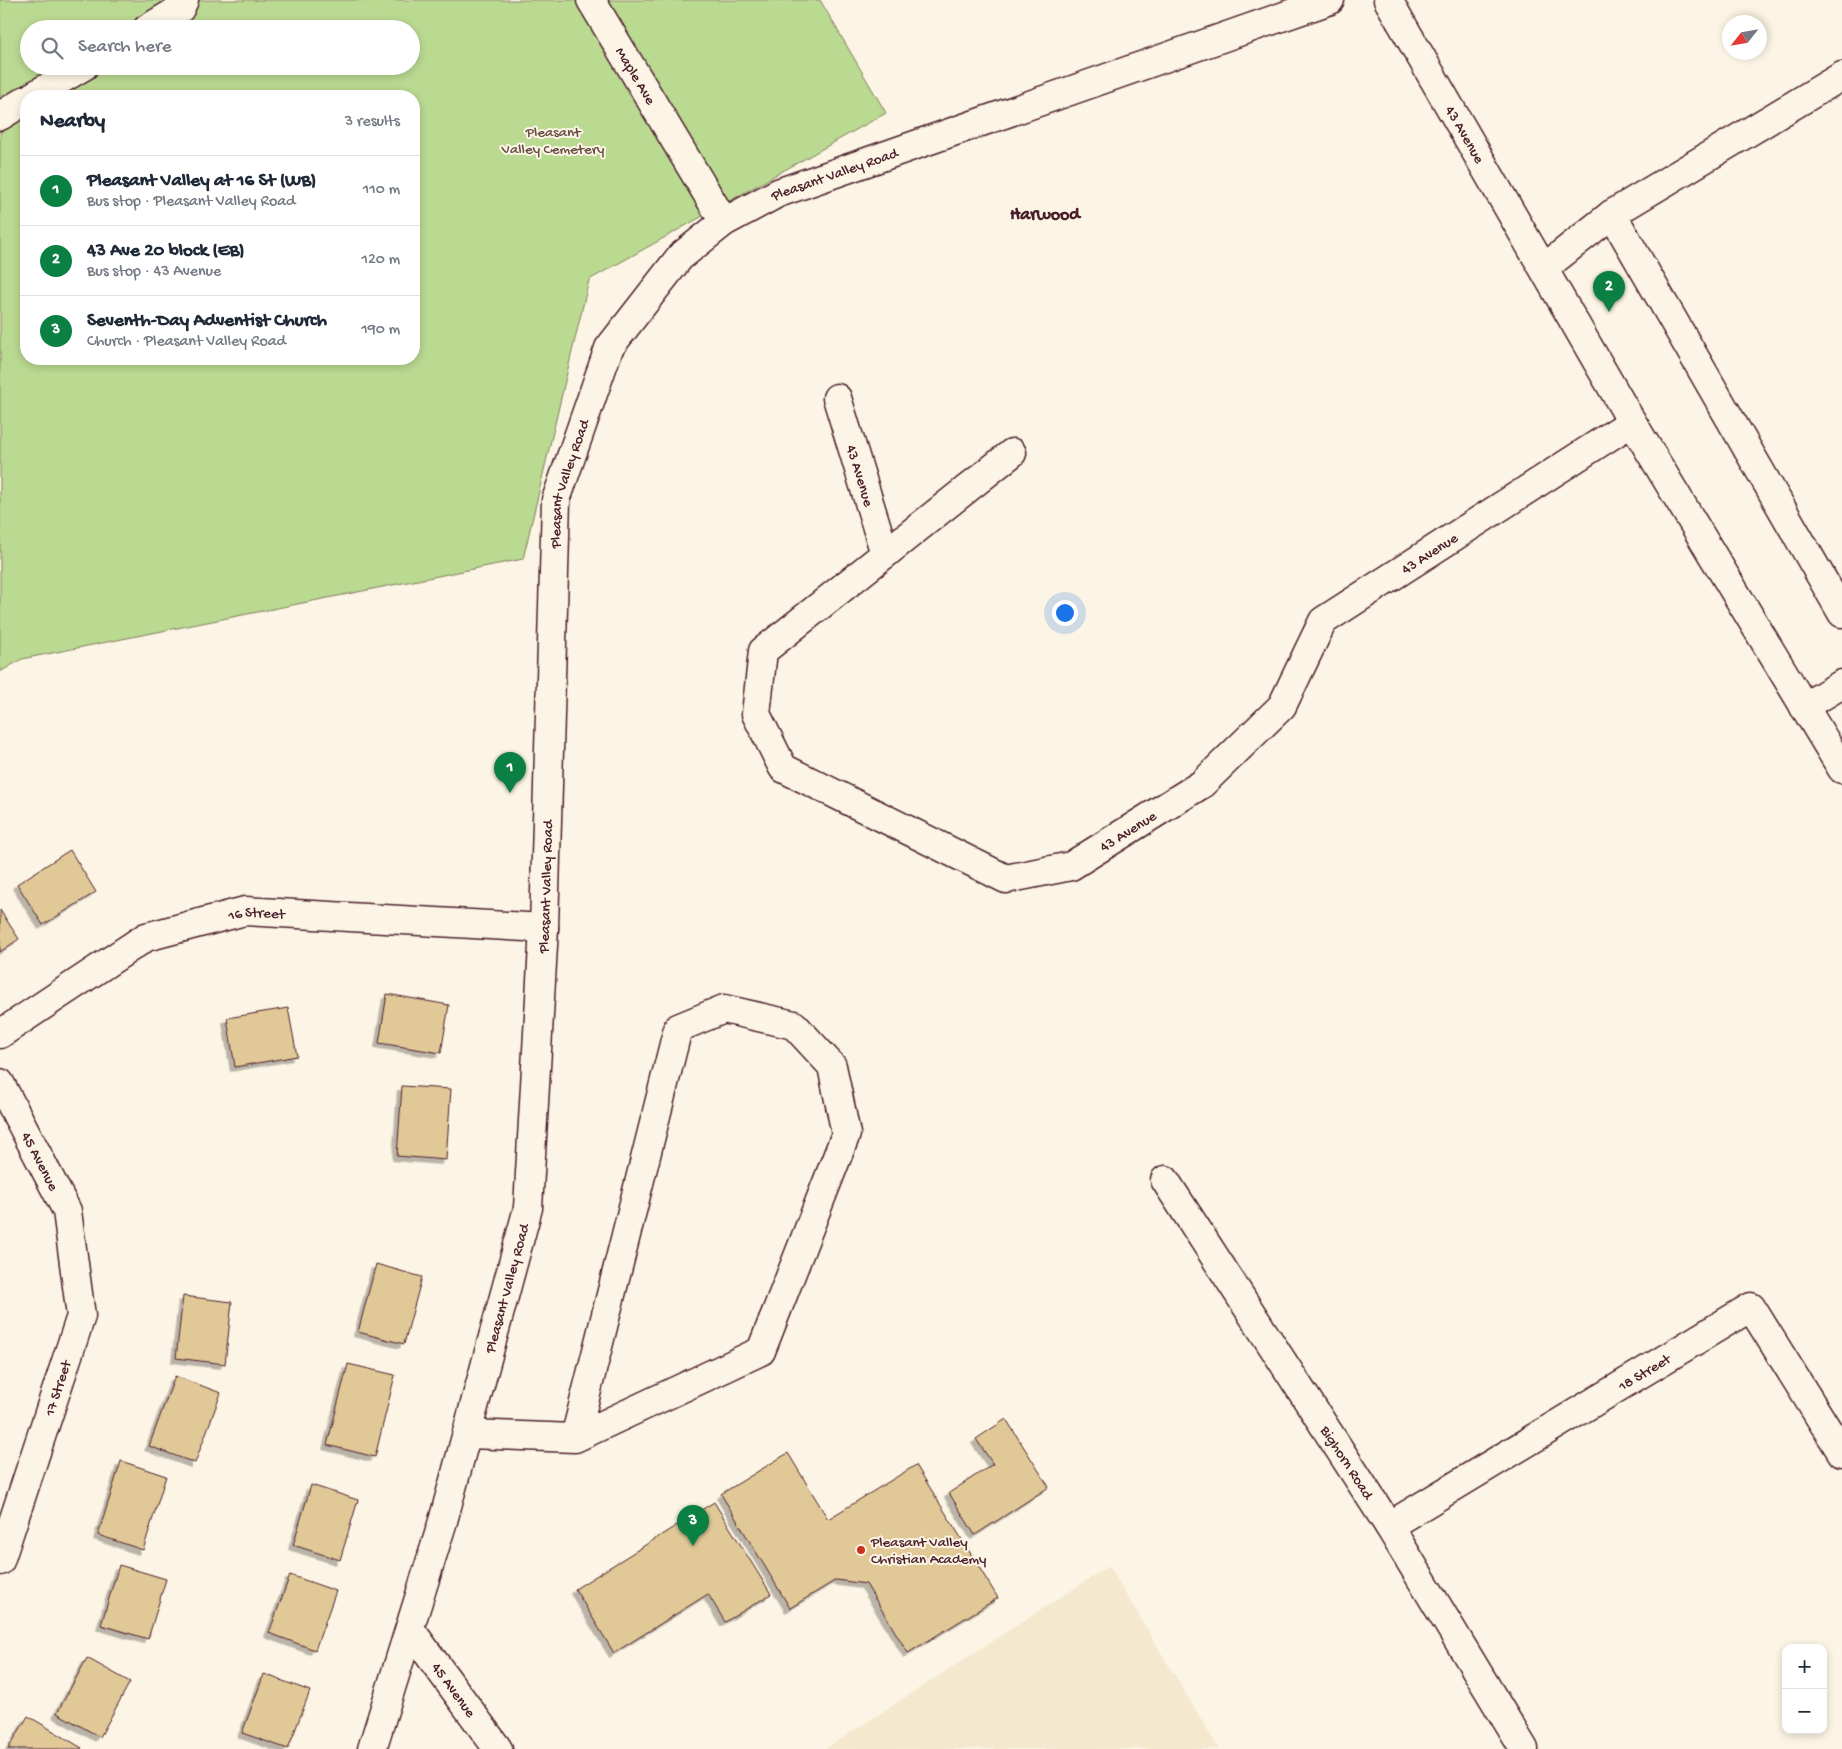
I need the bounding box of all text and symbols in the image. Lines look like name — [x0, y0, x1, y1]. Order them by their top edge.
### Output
north arrow — [1722, 15, 1767, 60]
search box — [20, 20, 420, 75]
icon: search — [38, 34, 66, 62]
text: Search here — [78, 36, 172, 59]
street label: Maple Ave — [610, 44, 659, 109]
street label: 43 Avenue — [1440, 103, 1488, 167]
text: Nearby — [40, 110, 105, 135]
text: 3 results — [345, 113, 400, 132]
park label: Pleasant Valley Cemetery — [501, 124, 605, 159]
street label: Pleasant Valley Road — [767, 144, 902, 207]
text: Pleasant Valley at 16 St (WB) — [87, 170, 316, 193]
text: 1 — [53, 181, 59, 200]
text: 110 m — [363, 181, 400, 200]
text: Bus stop · Pleasant Valley Road — [87, 193, 295, 212]
district label: Harwood — [1010, 205, 1082, 226]
text: 43 Ave 20 block (EB) — [87, 240, 245, 263]
text: 2 — [52, 251, 60, 270]
text: 120 m — [361, 251, 400, 270]
text: Bus stop · 43 Avenue — [87, 263, 221, 282]
pin: 2 — [1593, 271, 1625, 312]
text: Seventh-Day Adventist Church — [87, 310, 327, 333]
text: 3 — [52, 321, 60, 340]
text: 190 m — [361, 321, 400, 340]
text: Church · Pleasant Valley Road — [87, 333, 286, 352]
street label: Pleasant Valley Road — [548, 416, 595, 550]
street label: 43 Avenue — [841, 443, 877, 509]
street label: 43 Avenue — [1398, 529, 1462, 579]
your location — [1052, 600, 1078, 626]
pin: 1 — [494, 752, 526, 793]
street label: 43 Avenue — [1097, 808, 1161, 857]
street label: Pleasant Valley Road — [536, 819, 558, 955]
street label: 16 Street — [226, 904, 287, 926]
street label: 45 Avenue — [16, 1129, 62, 1195]
street label: Pleasant Valley Road — [482, 1221, 535, 1356]
street label: 18 Street — [1615, 1350, 1676, 1397]
street label: 17 Street — [41, 1357, 77, 1420]
street label: Bighorn Road — [1315, 1422, 1377, 1504]
pin: 3 — [677, 1505, 709, 1546]
place label: Pleasant Valley Christian Academy — [870, 1534, 987, 1569]
marker: Pleasant Valley Christian Academy — [855, 1544, 867, 1556]
map controls — [1782, 1644, 1827, 1734]
button: + — [1782, 1644, 1827, 1689]
street label: 45 Avenue — [427, 1660, 479, 1722]
button: − — [1782, 1689, 1827, 1734]

